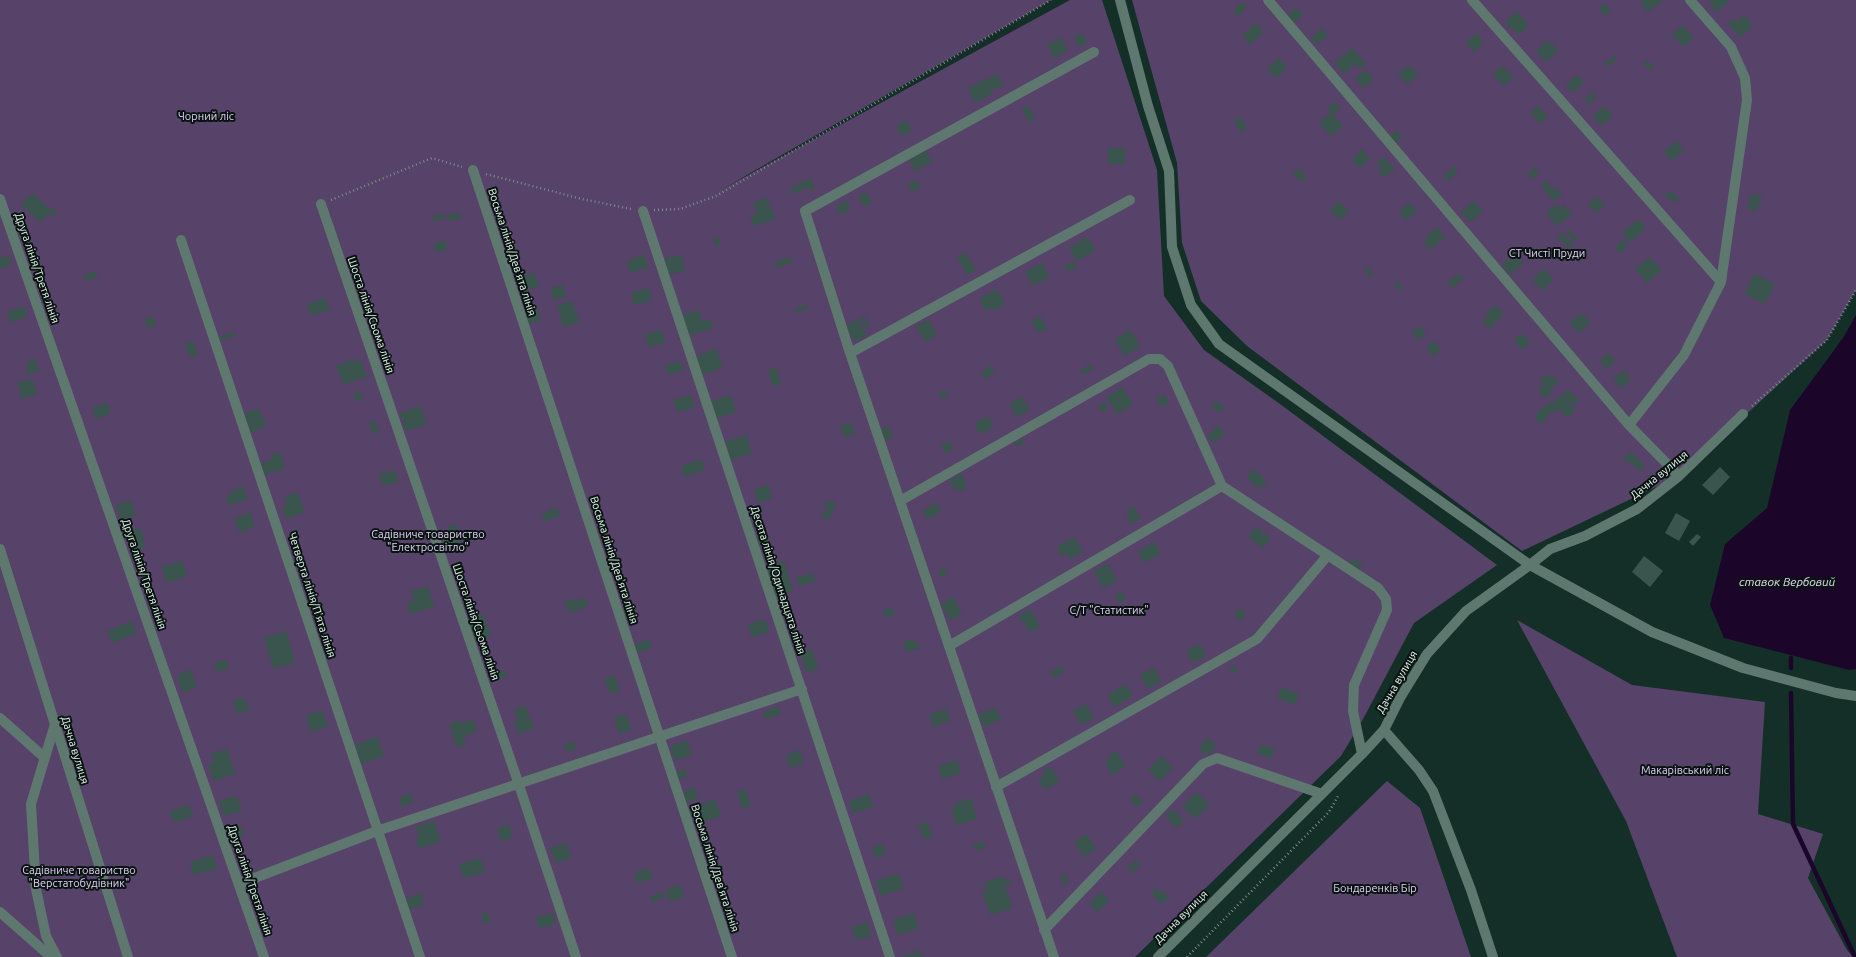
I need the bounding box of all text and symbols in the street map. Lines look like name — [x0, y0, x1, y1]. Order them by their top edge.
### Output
park label: Чорний ліс — [178, 109, 234, 123]
street label: Восьма лінія/Дев'ята лінія — [485, 187, 539, 317]
street label: Друга лінія/Третя лінія — [12, 211, 62, 325]
park label: СТ Чисті Пруди — [1509, 246, 1585, 260]
street label: Шоста лінія/Сьома лінія — [345, 255, 397, 375]
street label: Дачна вулиця — [1628, 448, 1690, 502]
street label: Восьма лінія/Дев'ята лінія — [587, 495, 641, 625]
street label: Десята лінія/Одинадцята лінія — [748, 504, 808, 656]
street label: Друга лінія/Третя лінія — [119, 517, 169, 631]
park label: Садівниче товариство "Електросвітло" — [371, 527, 485, 553]
street label: Четверта лінія/П'ята лінія — [286, 531, 338, 659]
street label: Шоста лінія/Сьома лінія — [450, 562, 502, 682]
water label: ставок Вербовий — [1739, 575, 1835, 589]
park label: С/Т "Статистик" — [1069, 603, 1149, 617]
street label: Дачна вулиця — [1374, 648, 1420, 716]
street label: Дачна вулиця — [58, 715, 92, 785]
park label: Макарівський ліс — [1641, 763, 1729, 777]
street label: Восьма лінія/Дев'ята лінія — [688, 803, 742, 933]
street label: Друга лінія/Третя лінія — [225, 823, 275, 937]
park label: Садівниче товариство "Верстатобудівник" — [22, 863, 136, 889]
park label: Бондаренків Бір — [1333, 881, 1417, 895]
street label: Дачна вулиця — [1152, 888, 1210, 946]

